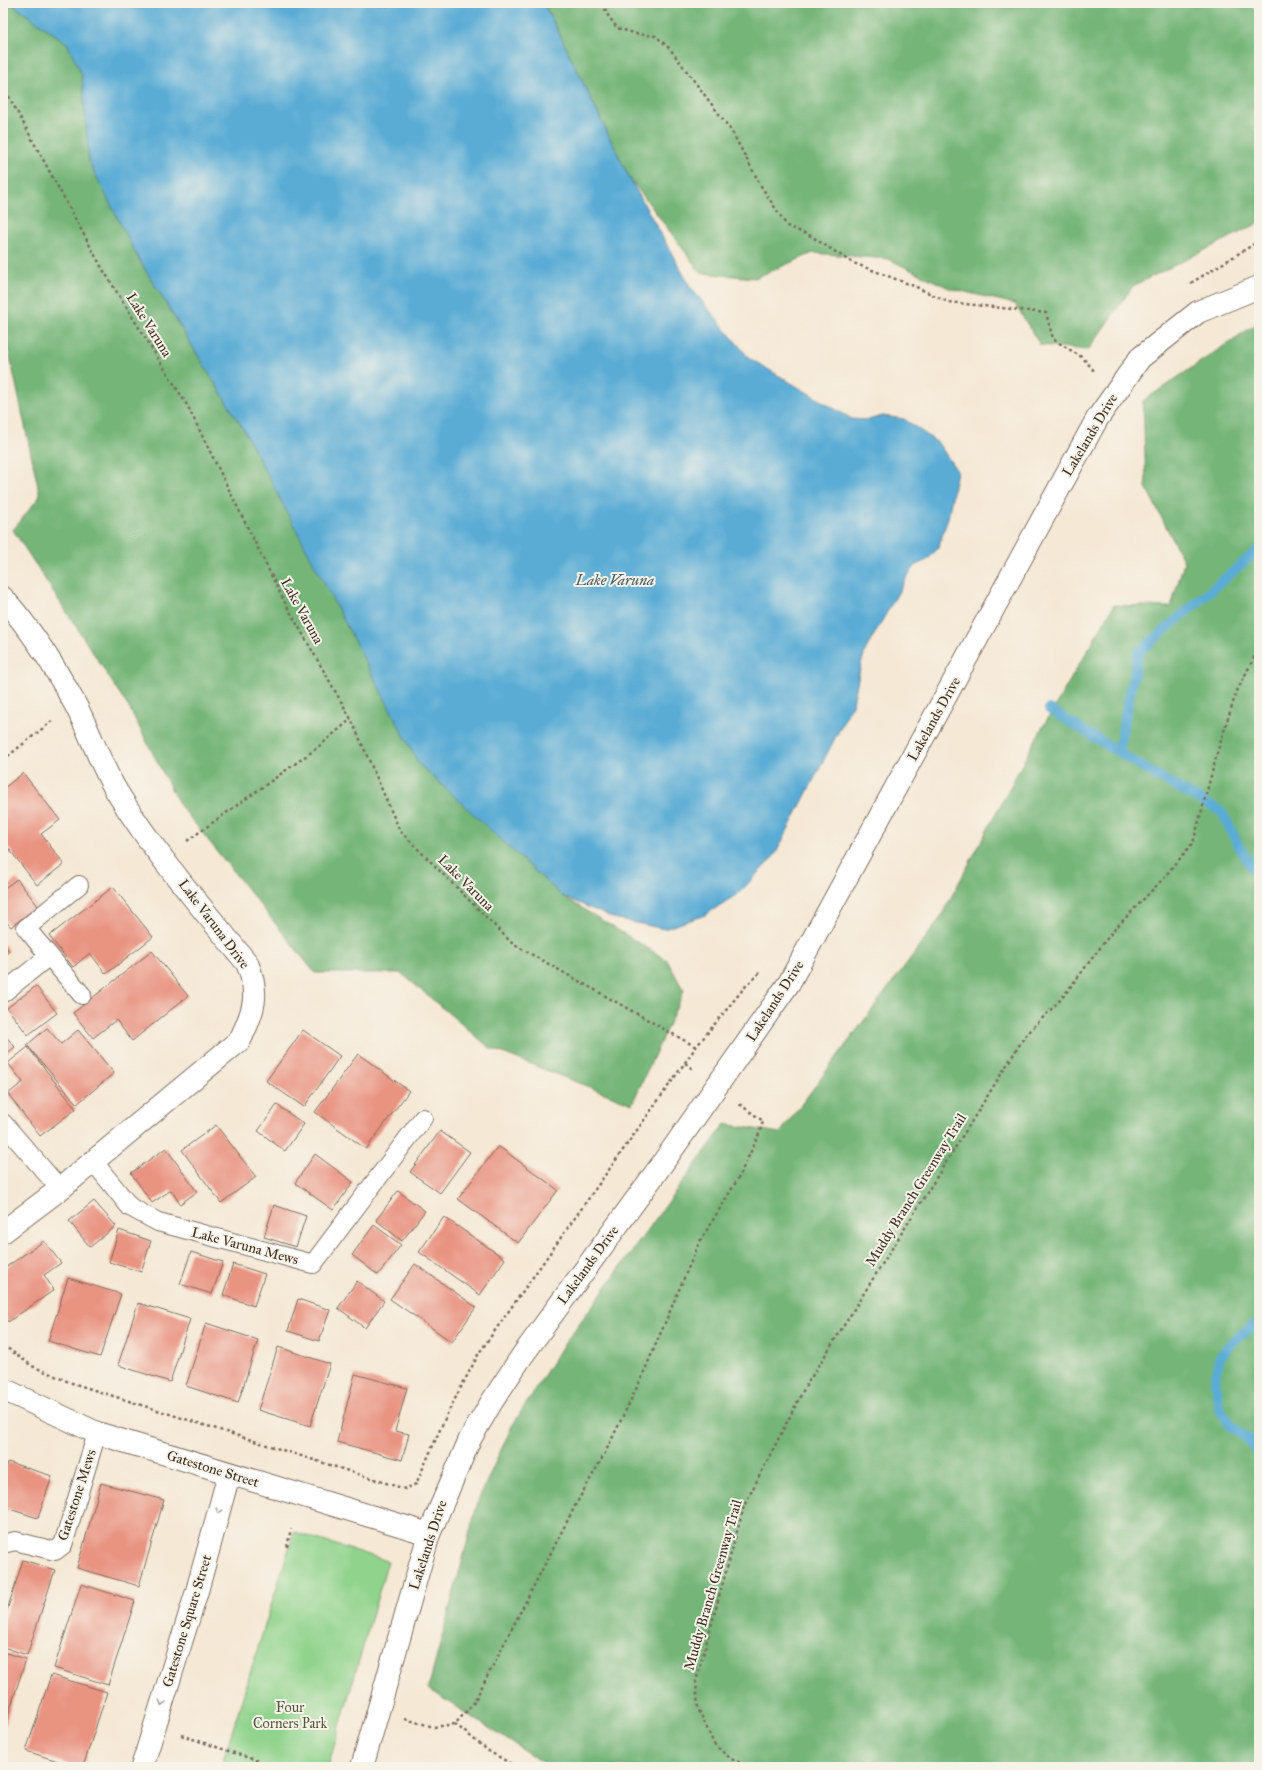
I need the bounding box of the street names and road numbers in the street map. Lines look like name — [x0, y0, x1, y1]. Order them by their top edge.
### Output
street label: Lake Varuna — [123, 290, 175, 360]
street label: Lakelands Drive — [1059, 391, 1121, 479]
street label: Lake Varuna — [277, 575, 327, 647]
street label: Lakelands Drive — [904, 674, 964, 764]
street label: Lake Varuna — [434, 851, 498, 915]
street label: Lake Varuna Drive — [175, 876, 253, 972]
street label: Lakelands Drive — [742, 957, 808, 1045]
street label: Muddy Branch Greenway Trail — [862, 1110, 970, 1270]
street label: Lakelands Drive — [554, 1222, 622, 1308]
street label: Lake Varuna Mews — [190, 1224, 300, 1268]
street label: Gatestone Mews — [54, 1447, 100, 1543]
street label: Gatestone Street — [165, 1447, 261, 1491]
street label: Muddy Branch Greenway Trail — [680, 1497, 746, 1672]
street label: Lakelands Drive — [406, 1498, 451, 1592]
street label: Gatestone Square Street — [159, 1553, 216, 1690]

